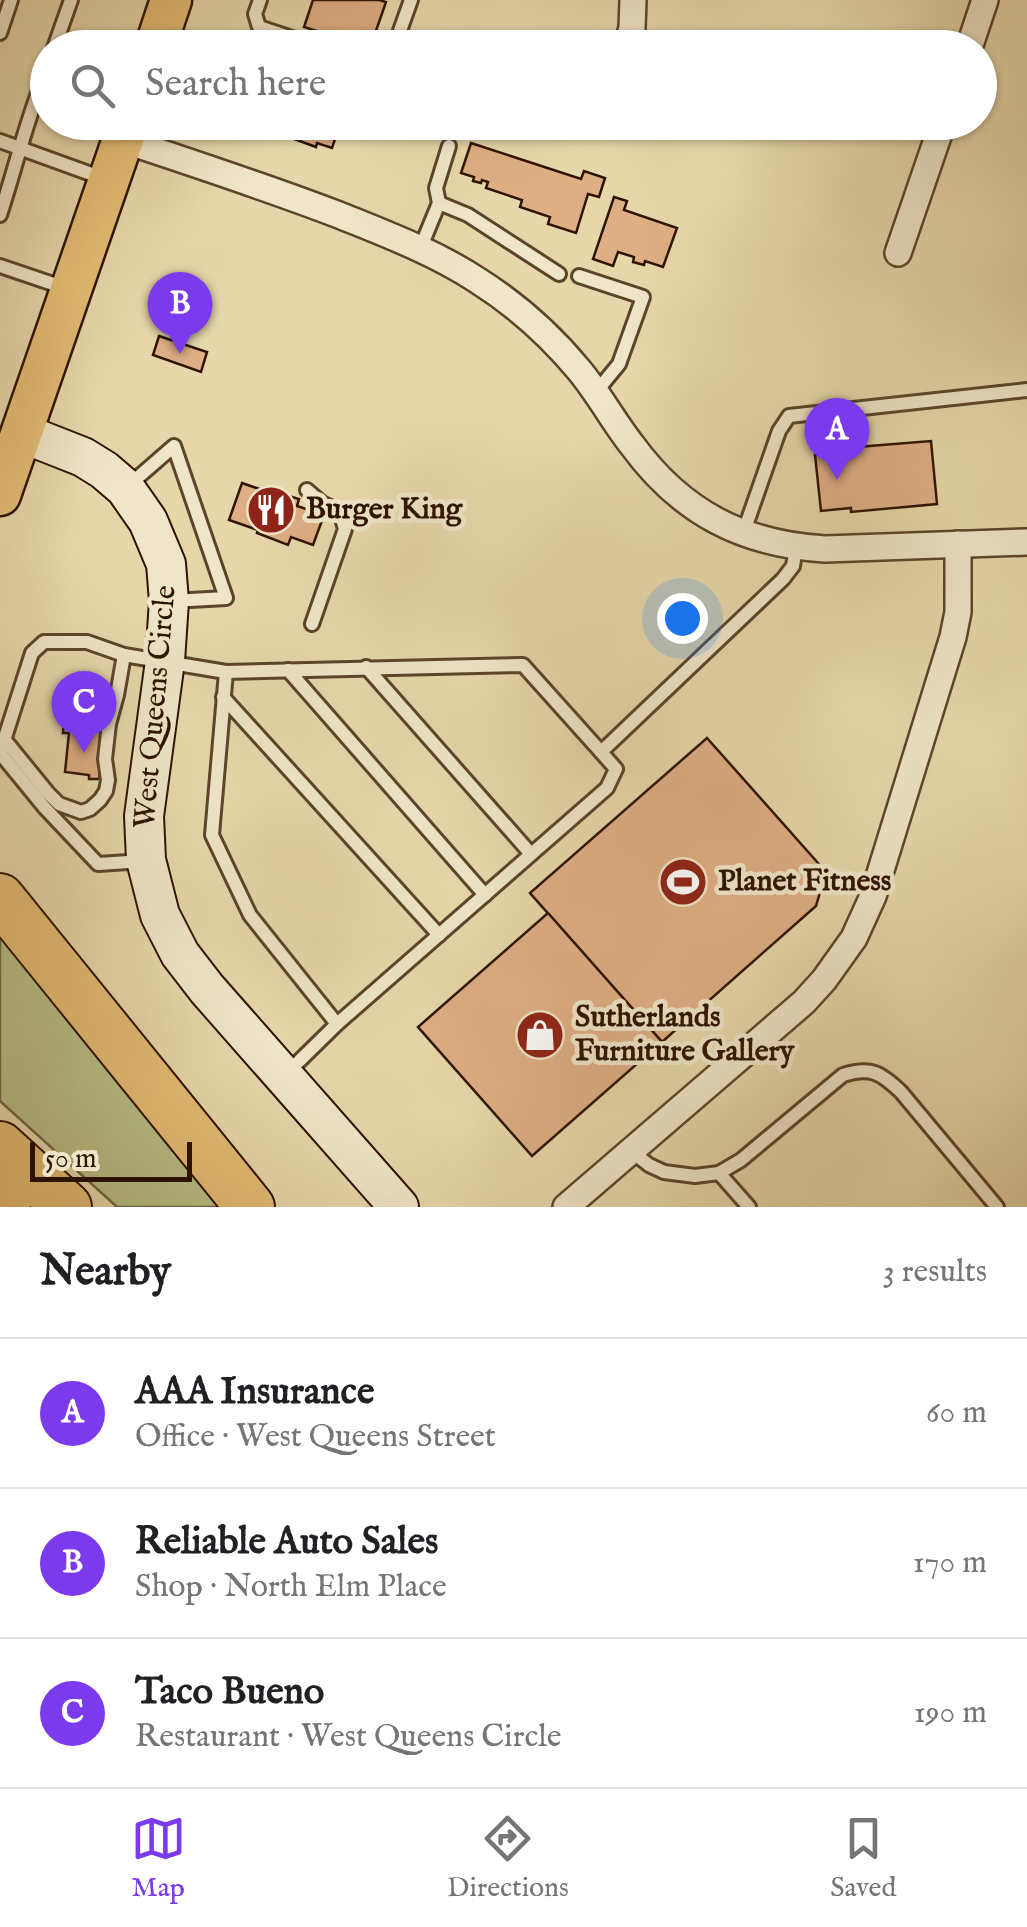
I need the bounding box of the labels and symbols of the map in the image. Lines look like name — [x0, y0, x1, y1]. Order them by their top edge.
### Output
pin: B — [148, 272, 212, 354]
pin: A — [804, 398, 870, 480]
restaurant icon: Burger King — [245, 484, 297, 536]
place label: Burger King — [306, 491, 464, 529]
street label: West Queens Circle — [126, 584, 186, 830]
your location — [657, 593, 708, 644]
pin: C — [52, 670, 116, 753]
sports icon: Planet Fitness — [657, 856, 709, 908]
place label: Planet Fitness — [718, 863, 891, 901]
place label: Sutherlands Furniture Gallery — [575, 999, 795, 1071]
shop icon: Sutherlands Furniture Gallery — [514, 1009, 566, 1061]
scale bar — [30, 1137, 192, 1182]

